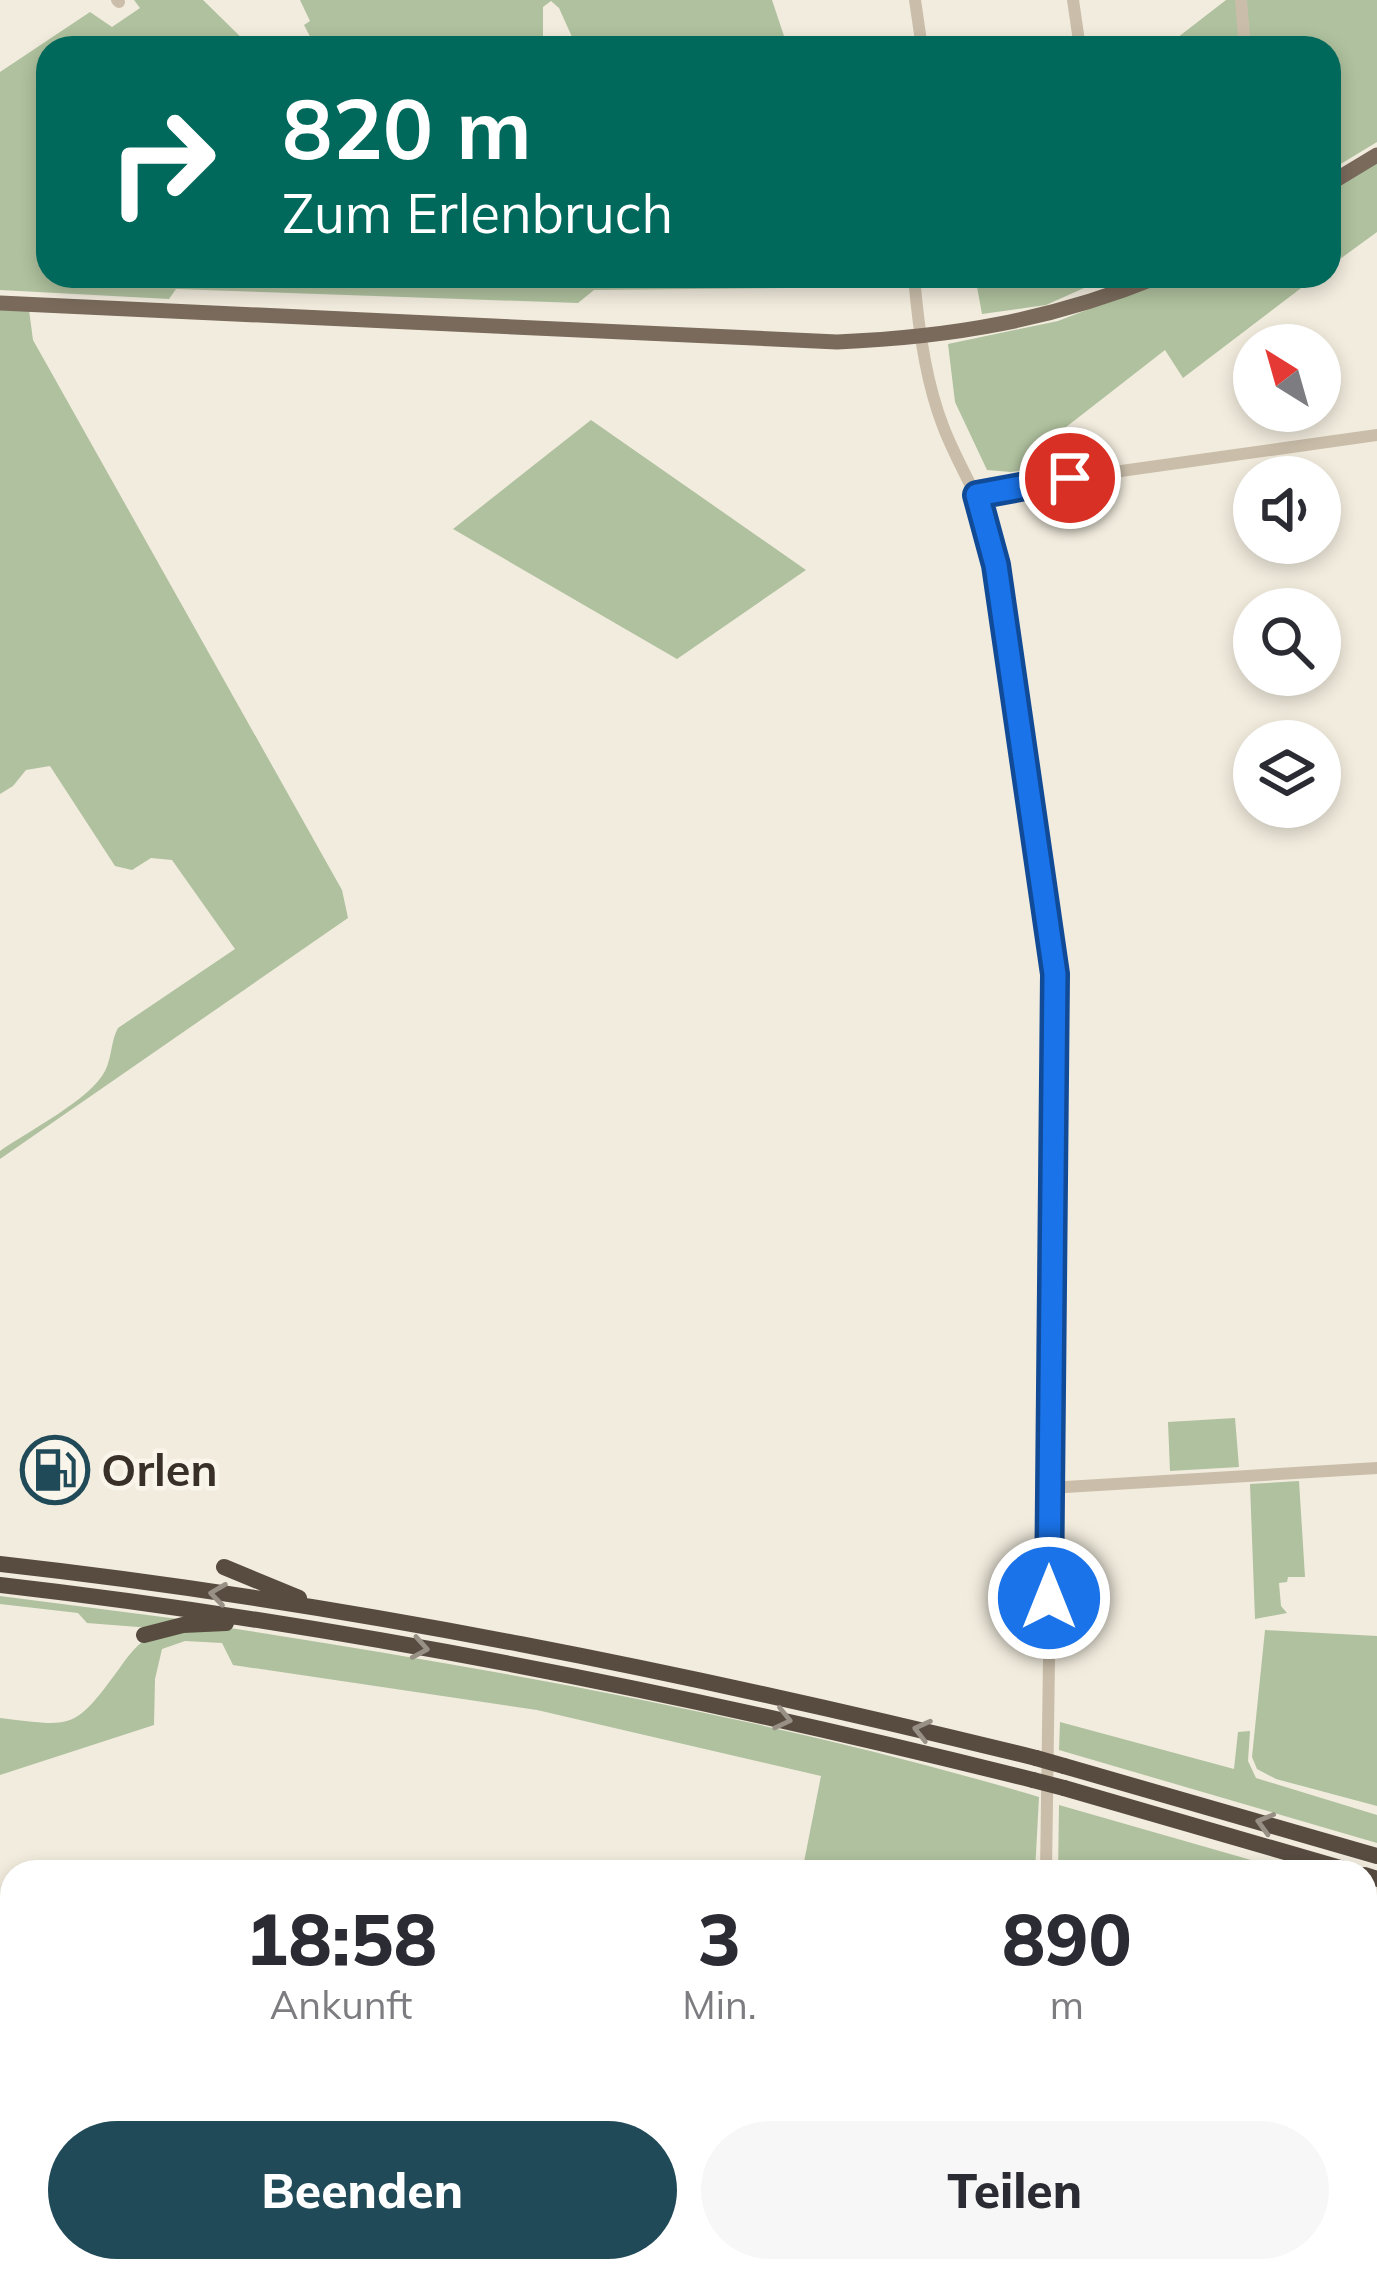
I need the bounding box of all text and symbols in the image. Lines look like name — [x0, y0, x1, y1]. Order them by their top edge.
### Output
text: 820 m — [282, 75, 532, 180]
icon: right — [84, 84, 240, 240]
text: Zum Erlenbruch — [282, 179, 673, 247]
north arrow — [1233, 324, 1341, 432]
map controls — [1233, 324, 1341, 828]
pin — [1019, 427, 1121, 529]
icon: arrive — [1037, 445, 1103, 511]
button: sound — [1233, 456, 1341, 564]
button: search — [1233, 588, 1341, 696]
button: layers — [1233, 720, 1341, 828]
fuel station icon: Orlen — [20, 1435, 90, 1505]
place label: Orlen — [101, 1441, 218, 1497]
position arrow — [986, 1535, 1112, 1661]
one-way arrow — [209, 1582, 228, 1608]
one-way arrow — [410, 1635, 430, 1660]
one-way arrow — [773, 1706, 793, 1731]
one-way arrow — [912, 1719, 933, 1744]
one-way arrow — [1255, 1812, 1276, 1837]
text: 18:58 — [245, 1893, 437, 1983]
text: 3 — [698, 1893, 741, 1983]
text: 890 — [1002, 1893, 1132, 1983]
text: Ankunft — [270, 1980, 413, 2029]
text: Min. — [682, 1980, 757, 2029]
text: m — [1050, 1980, 1084, 2029]
button: Beenden — [48, 2121, 677, 2259]
button: Teilen — [701, 2121, 1329, 2259]

